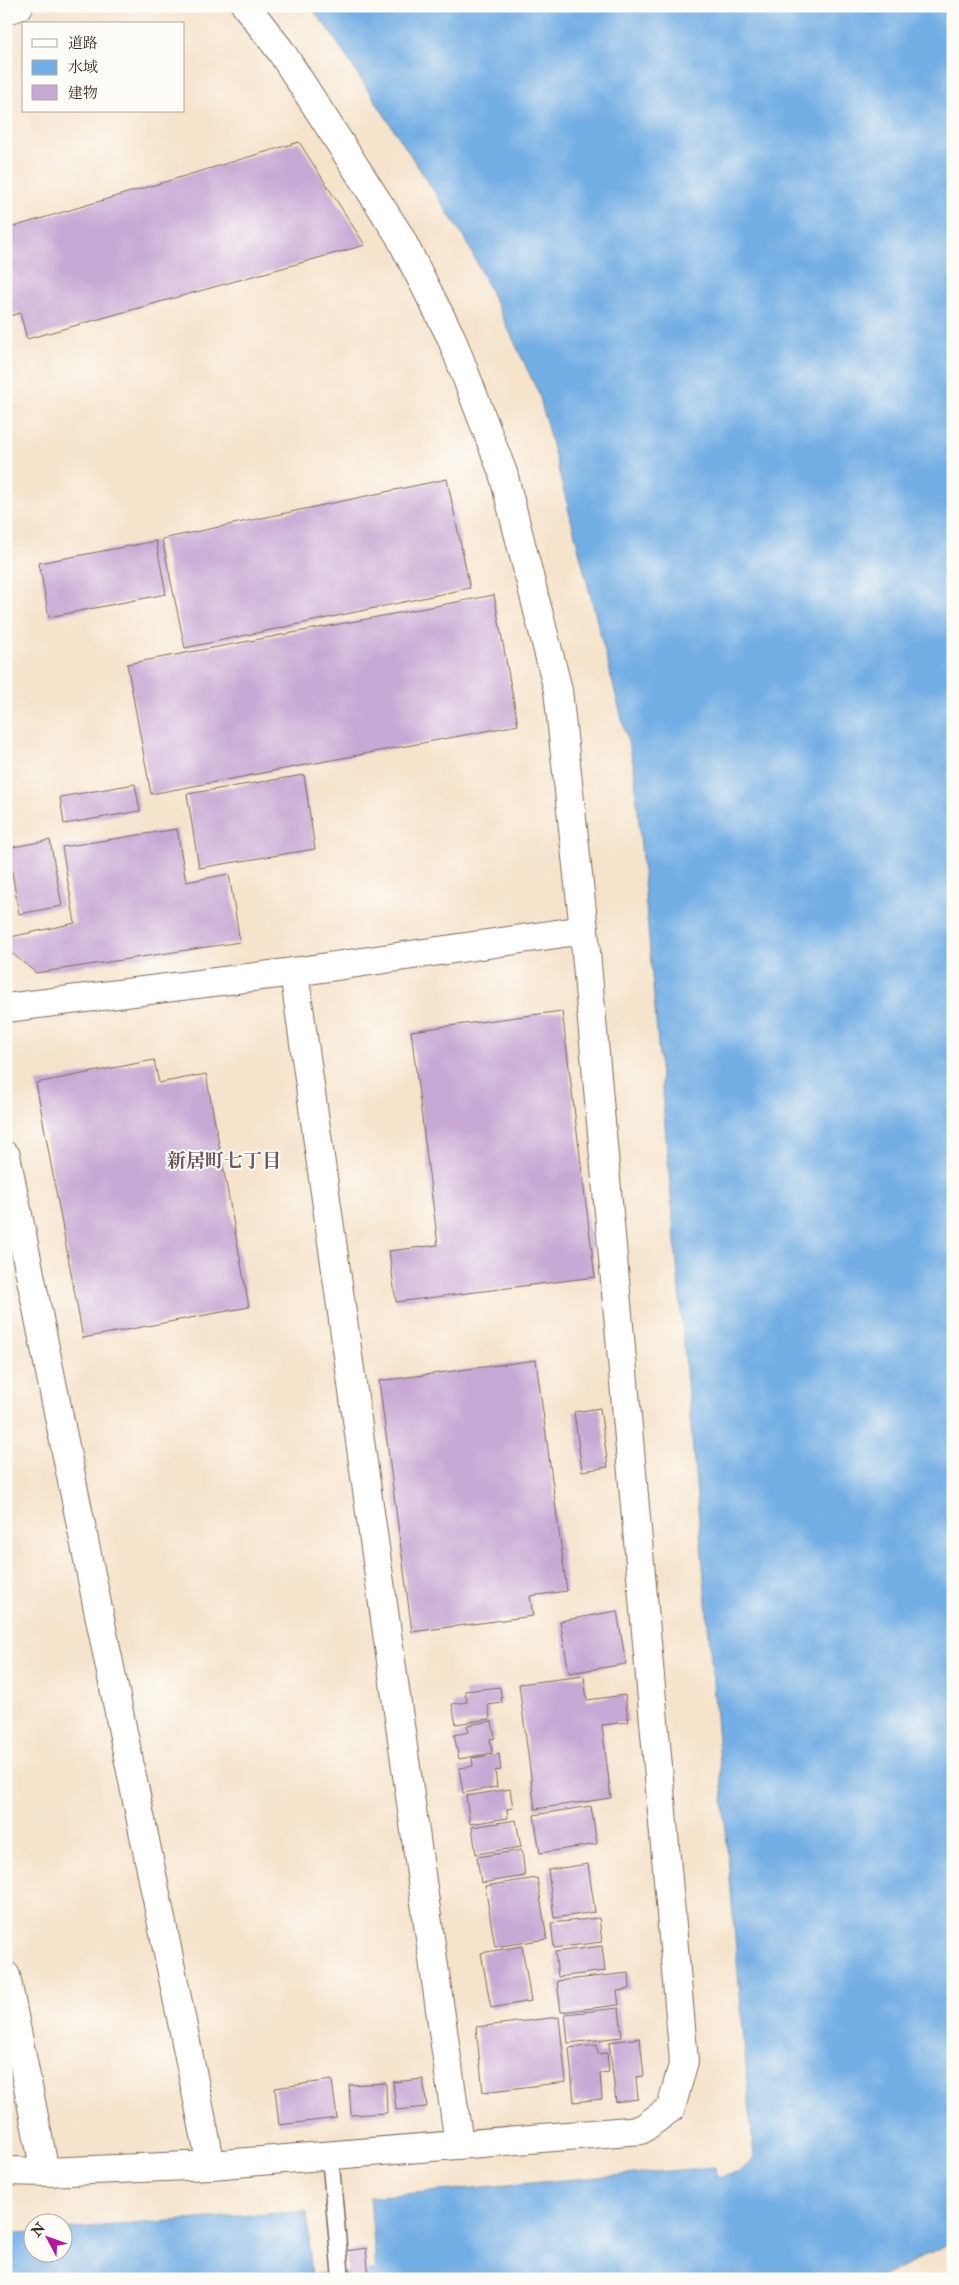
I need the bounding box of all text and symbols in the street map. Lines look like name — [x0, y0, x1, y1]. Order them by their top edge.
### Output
legend — [22, 22, 185, 112]
text: 道路 — [68, 34, 98, 53]
text: 水域 — [68, 58, 98, 77]
text: 建物 — [68, 84, 98, 103]
district label: 新居町七丁目 — [167, 1149, 281, 1173]
north arrow — [22, 2212, 72, 2262]
text: N — [27, 2219, 49, 2241]

